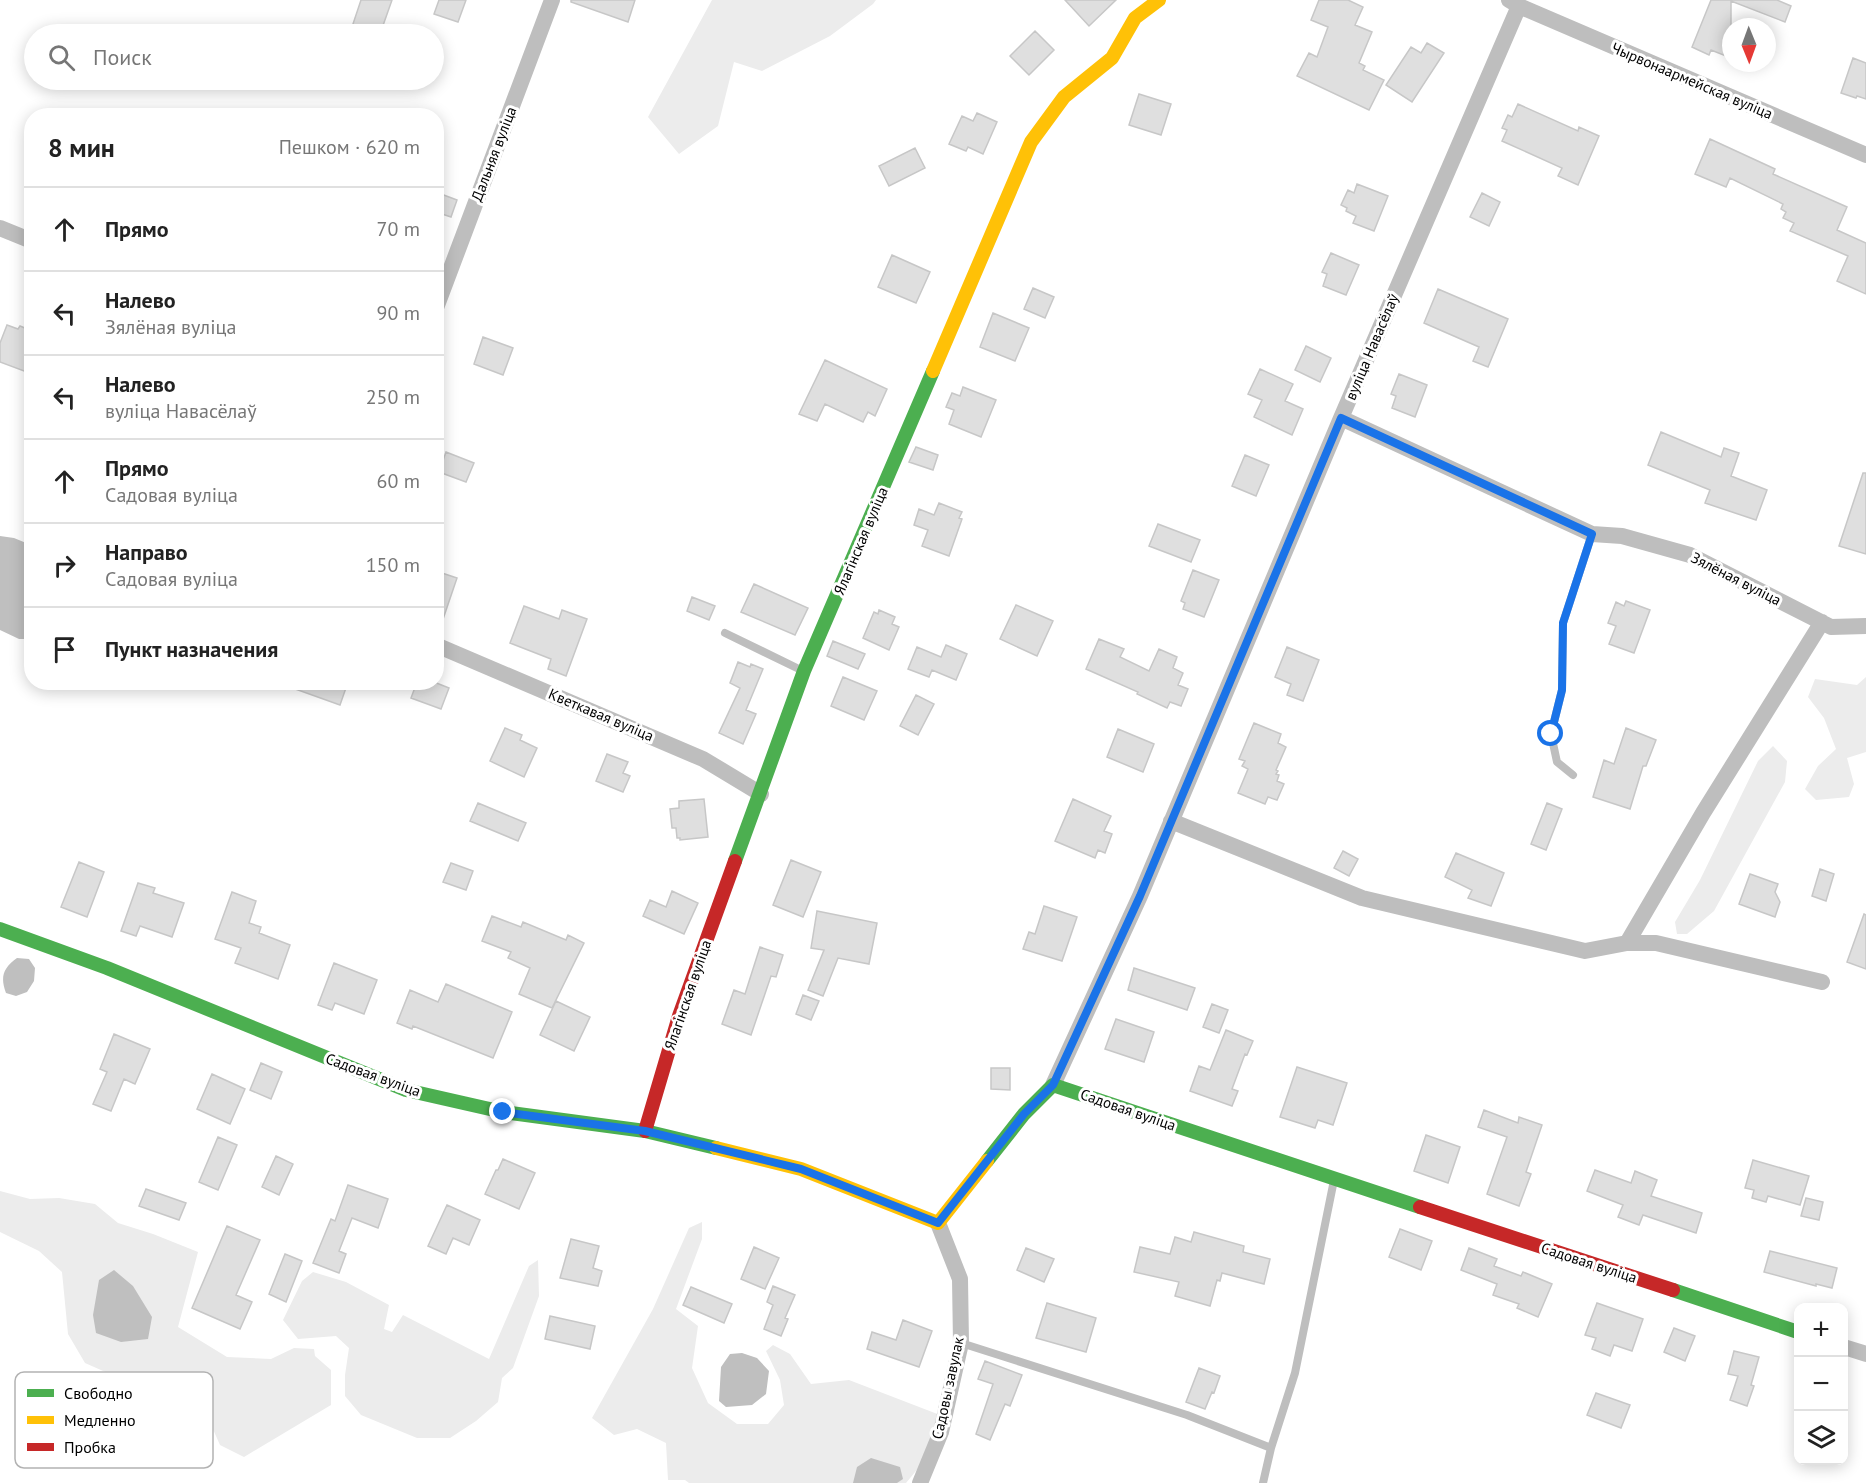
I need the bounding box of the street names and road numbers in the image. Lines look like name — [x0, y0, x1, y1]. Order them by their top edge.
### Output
street label: Чырвонаармейская вуліца — [1609, 38, 1776, 123]
street label: Дальняя вуліца — [467, 104, 520, 204]
street label: вуліца Навасёлаў — [1341, 291, 1402, 403]
street label: Ялагінская вуліца — [829, 484, 892, 598]
street label: Зялёная вуліца — [1688, 548, 1784, 609]
street label: Кветкавая вуліца — [546, 684, 657, 745]
street label: Ялагінская вуліца — [660, 937, 715, 1052]
street label: Садовая вуліца — [323, 1049, 423, 1101]
street label: Садовая вуліца — [1078, 1084, 1178, 1135]
street label: Садовая вуліца — [1539, 1238, 1640, 1287]
street label: Садовы завулак — [927, 1334, 968, 1441]

